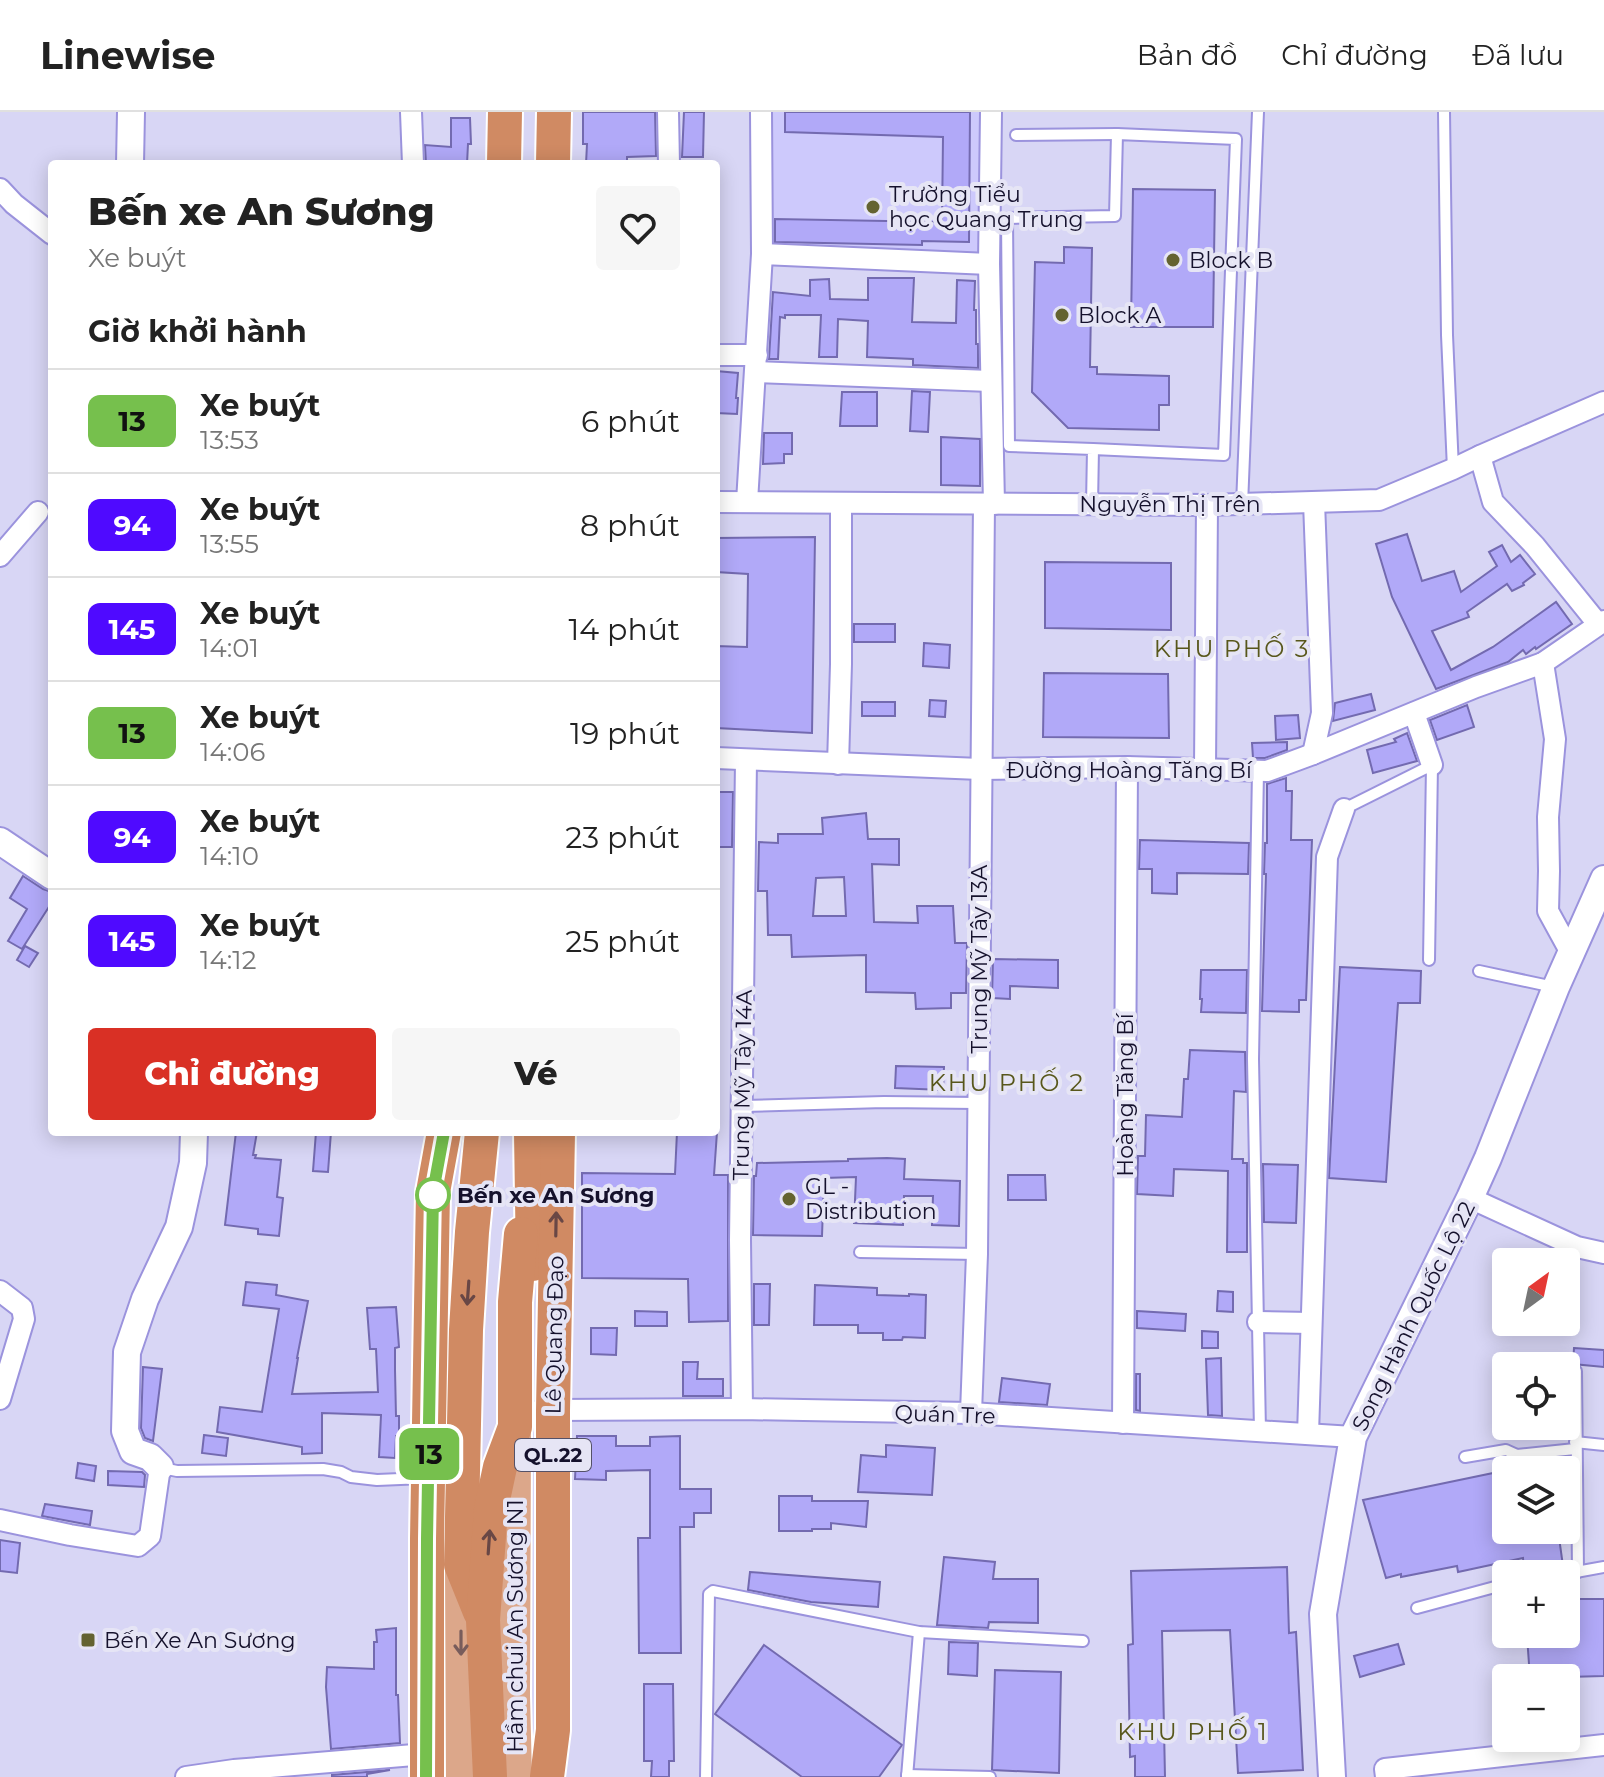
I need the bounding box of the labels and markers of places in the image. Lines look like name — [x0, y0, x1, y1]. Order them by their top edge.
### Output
place label: Trường Tiểu học Quang Trung — [889, 181, 1084, 233]
marker: Trường Tiểu học Quang Trung — [864, 198, 882, 216]
place label: Block B — [1189, 247, 1273, 274]
marker: Block B — [1164, 251, 1182, 269]
place label: Block A — [1078, 302, 1161, 329]
marker: Block A — [1053, 306, 1071, 324]
place label: GL - Distribution — [805, 1173, 937, 1225]
marker: Bến xe An Sương — [416, 1178, 450, 1212]
place label: Bến xe An Sương — [457, 1182, 654, 1209]
marker: GL - Distribution — [780, 1190, 798, 1208]
place label: Bến Xe An Sương — [104, 1627, 296, 1654]
marker: Bến Xe An Sương — [79, 1631, 97, 1649]

